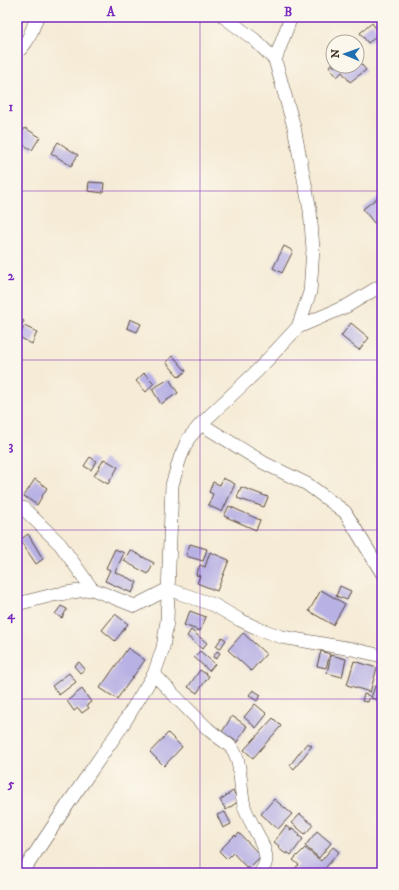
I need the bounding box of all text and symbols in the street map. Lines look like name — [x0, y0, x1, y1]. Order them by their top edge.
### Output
text: A — [106, 4, 116, 20]
text: B — [284, 4, 292, 20]
north arrow — [325, 34, 365, 74]
text: N — [329, 49, 343, 58]
text: 1 — [9, 99, 14, 115]
text: 2 — [8, 268, 15, 284]
text: 3 — [9, 438, 14, 454]
text: 4 — [6, 607, 15, 624]
text: 5 — [7, 776, 15, 792]

